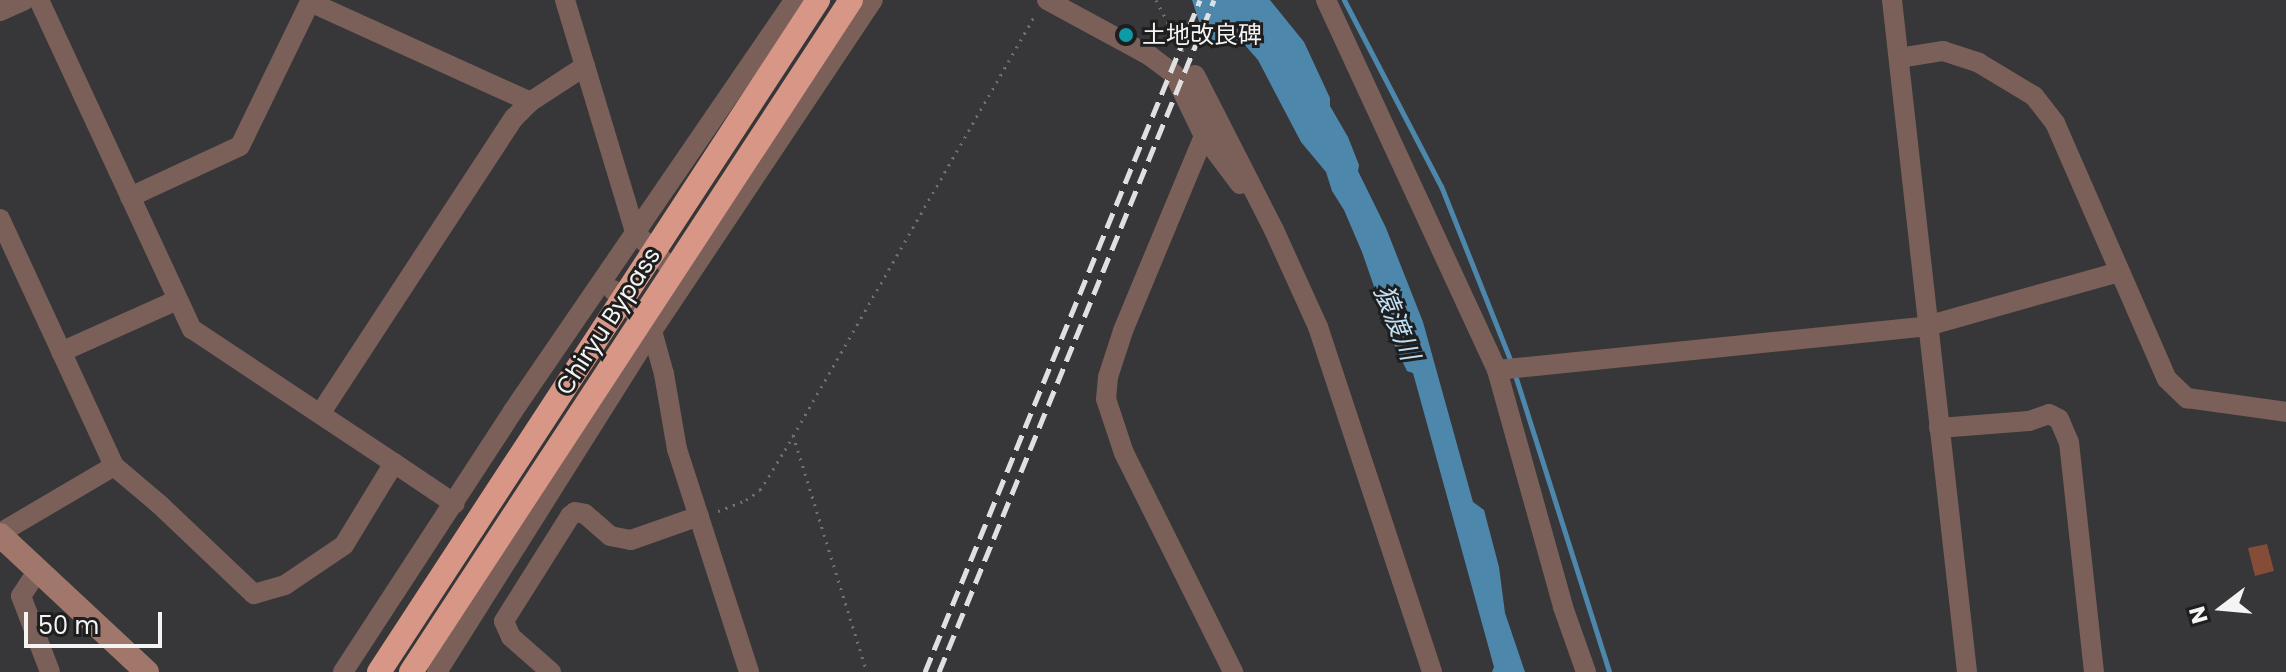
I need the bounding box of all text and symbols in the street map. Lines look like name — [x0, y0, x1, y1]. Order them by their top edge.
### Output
place label: 土地改良碑 — [1142, 21, 1262, 49]
marker: 土地改良碑 — [1117, 26, 1135, 44]
street label: Chiryu Bypass — [550, 242, 666, 400]
water label: 猿渡川 — [1367, 281, 1425, 365]
north arrow — [2182, 568, 2262, 648]
scale bar — [28, 596, 166, 646]
text: N — [2181, 603, 2216, 627]
text: 50 m — [38, 609, 99, 642]

